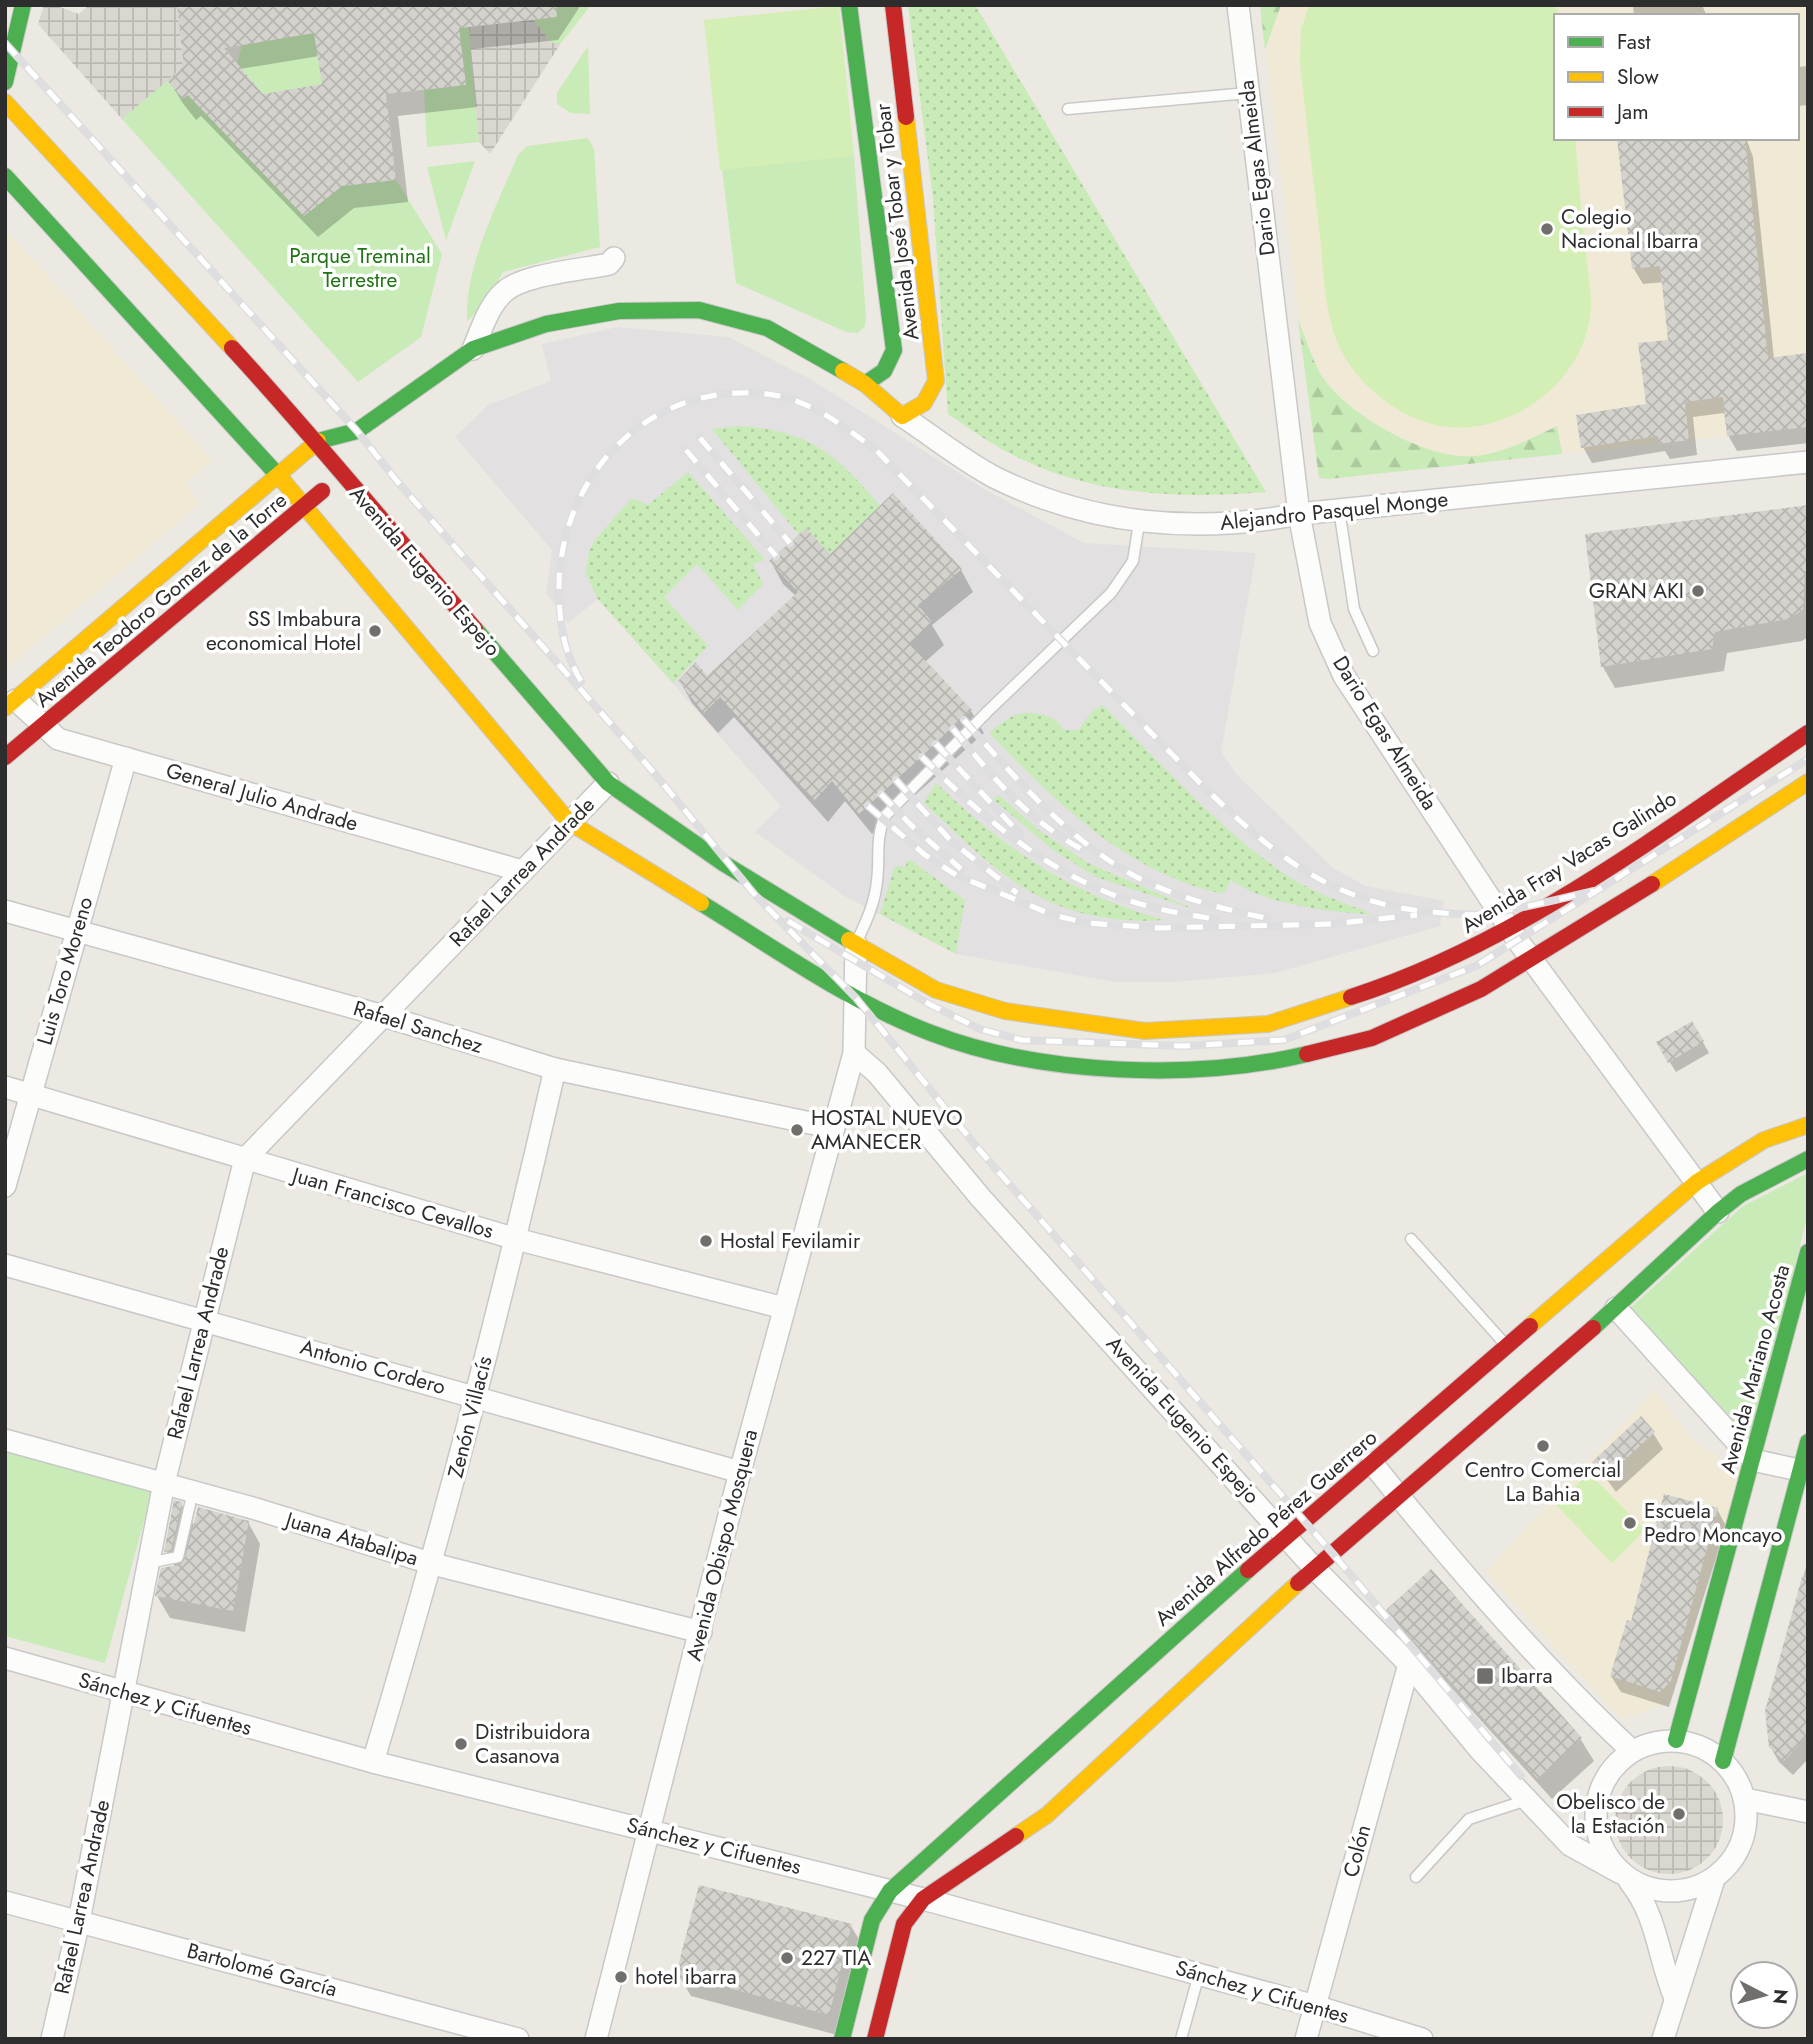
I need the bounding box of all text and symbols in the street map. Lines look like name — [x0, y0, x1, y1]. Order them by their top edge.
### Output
legend — [1554, 14, 1799, 140]
text: Fast — [1617, 27, 1650, 57]
text: Slow — [1617, 62, 1659, 92]
street label: Dario Egas Almeida — [1231, 79, 1283, 257]
text: Jam — [1614, 97, 1649, 127]
street label: Avenida José Tobar y Tobar — [868, 101, 926, 342]
place label: Colegio Nacional Ibarra — [1561, 202, 1698, 256]
marker: Colegio Nacional Ibarra — [1539, 221, 1555, 237]
park label: Parque Treminal Terrestre — [289, 241, 431, 295]
street label: Avenida Eugenio Espejo — [343, 479, 507, 663]
street label: Alejandro Pasquel Monge — [1218, 484, 1450, 538]
street label: Avenida Teodoro Gomez de la Torre — [29, 485, 293, 714]
place label: GRAN AKI — [1589, 576, 1684, 606]
marker: GRAN AKI — [1690, 583, 1706, 599]
place label: SS Imbabura economical Hotel — [206, 604, 361, 658]
marker: SS Imbabura economical Hotel — [367, 623, 383, 639]
street label: Dario Egas Almeida — [1325, 650, 1445, 816]
street label: General Julio Andrade — [162, 755, 362, 839]
street label: Avenida Fray Vacas Galindo — [1456, 784, 1682, 940]
street label: Rafael Larrea Andrade — [443, 790, 602, 954]
street label: Luis Toro Moreno — [30, 893, 100, 1049]
street label: Rafael Sanchez — [350, 993, 487, 1061]
place label: HOSTAL NUEVO AMANECER — [811, 1103, 963, 1157]
marker: HOSTAL NUEVO AMANECER — [789, 1122, 805, 1138]
street label: Juan Francisco Cevallos — [286, 1159, 497, 1246]
place label: Hostal Fevilamir — [720, 1226, 861, 1256]
marker: Hostal Fevilamir — [698, 1233, 714, 1249]
street label: Rafael Larrea Andrade — [160, 1243, 237, 1443]
street label: Avenida Mariano Acosta — [1713, 1261, 1797, 1477]
street label: Avenida Eugenio Espejo — [1099, 1330, 1267, 1510]
street label: Antonio Cordero — [297, 1332, 449, 1402]
street label: Zenón Villacís — [440, 1353, 500, 1481]
street label: Avenida Alfredo Pérez Guerrero — [1148, 1423, 1384, 1633]
street label: Avenida Obispo Mosquera — [679, 1426, 765, 1664]
marker: Centro Comercial La Bahia — [1535, 1438, 1551, 1454]
place label: Centro Comercial La Bahia — [1465, 1455, 1621, 1509]
place label: Escuela Pedro Moncayo — [1644, 1496, 1782, 1550]
street label: Juana Atabalipa — [279, 1504, 422, 1573]
marker: Escuela Pedro Moncayo — [1622, 1515, 1638, 1531]
place label: Ibarra — [1501, 1661, 1553, 1691]
street label: Sánchez y Cifuentes — [75, 1665, 255, 1743]
marker: Ibarra — [1475, 1666, 1495, 1686]
place label: Distribuidora Casanova — [475, 1717, 590, 1771]
marker: Distribuidora Casanova — [453, 1736, 469, 1752]
place label: Obelisco de la Estación — [1556, 1787, 1665, 1841]
street label: Rafael Larrea Andrade — [47, 1797, 117, 1997]
marker: Obelisco de la Estación — [1671, 1806, 1687, 1822]
street label: Sánchez y Cifuentes — [624, 1810, 804, 1882]
street label: Colón — [1336, 1821, 1378, 1881]
street label: Bartolomé García — [184, 1936, 340, 2004]
place label: 227 TIA — [801, 1943, 871, 1973]
marker: 227 TIA — [779, 1950, 795, 1966]
street label: Sánchez y Cifuentes — [1172, 1953, 1352, 2031]
north arrow — [1729, 1960, 1799, 2030]
place label: hotel ibarra — [635, 1962, 737, 1992]
marker: hotel ibarra — [613, 1969, 629, 1985]
text: N — [1766, 1988, 1795, 2006]

